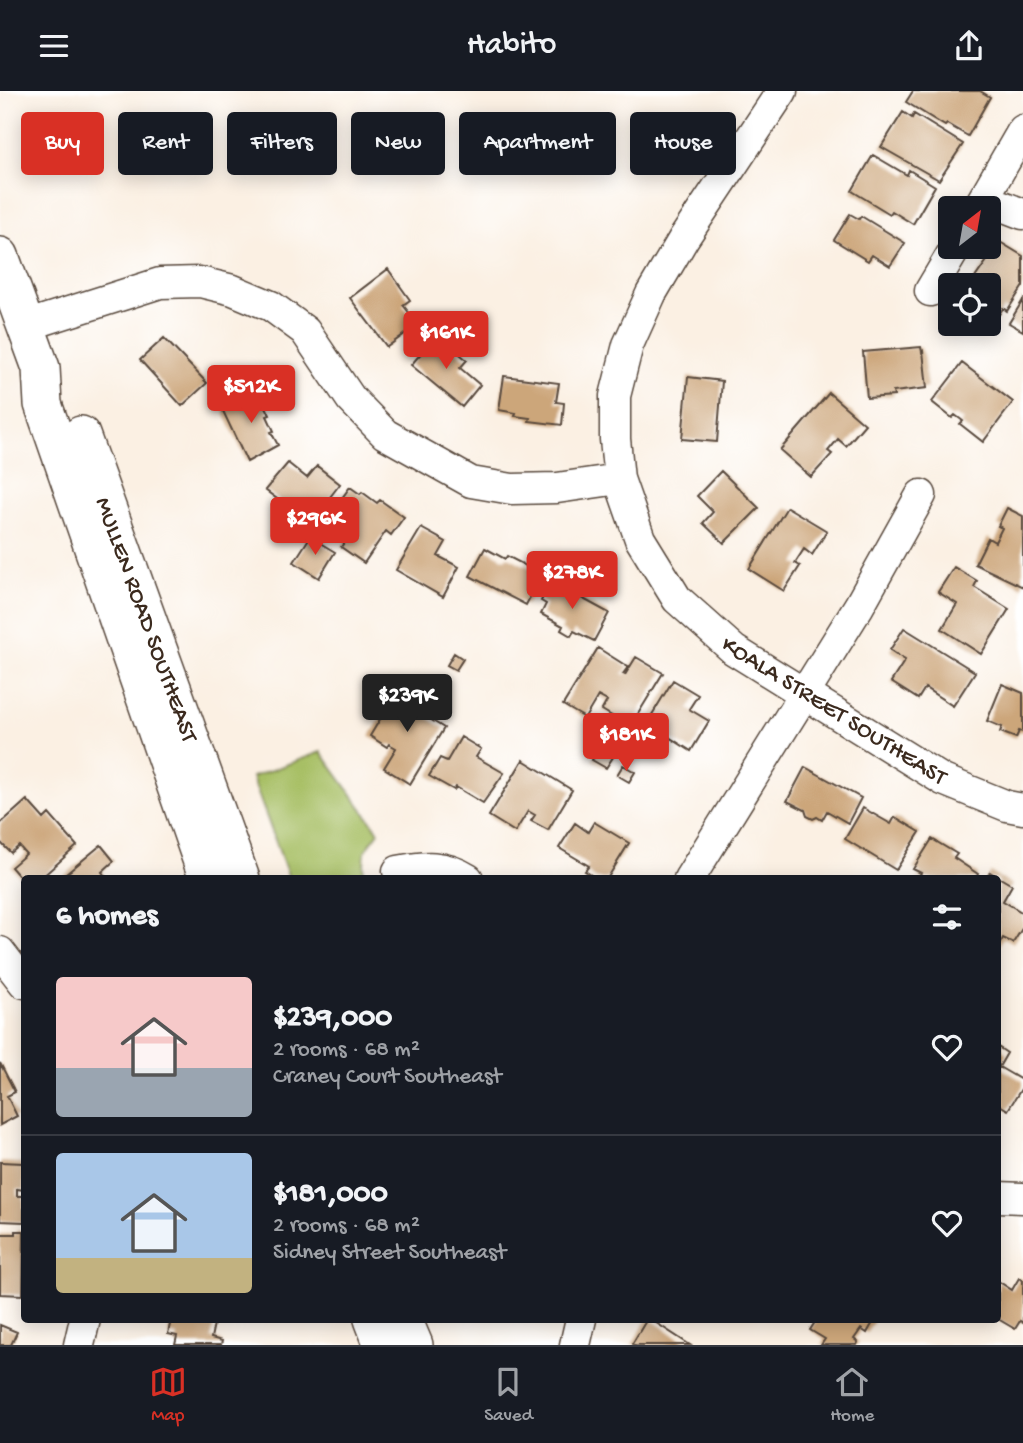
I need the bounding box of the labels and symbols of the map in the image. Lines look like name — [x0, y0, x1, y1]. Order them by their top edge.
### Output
north arrow — [938, 196, 1001, 259]
pin: $161K — [397, 311, 495, 371]
pin: $512K — [202, 365, 300, 425]
street label: MULLEN ROAD SOUTHEAST — [87, 494, 203, 748]
pin: $296K — [266, 497, 364, 557]
pin: $278K — [523, 552, 621, 611]
street label: KOALA STREET SOUTHEAST — [715, 631, 953, 794]
pin: $239K — [358, 675, 456, 734]
pin: $181K — [577, 713, 675, 773]

